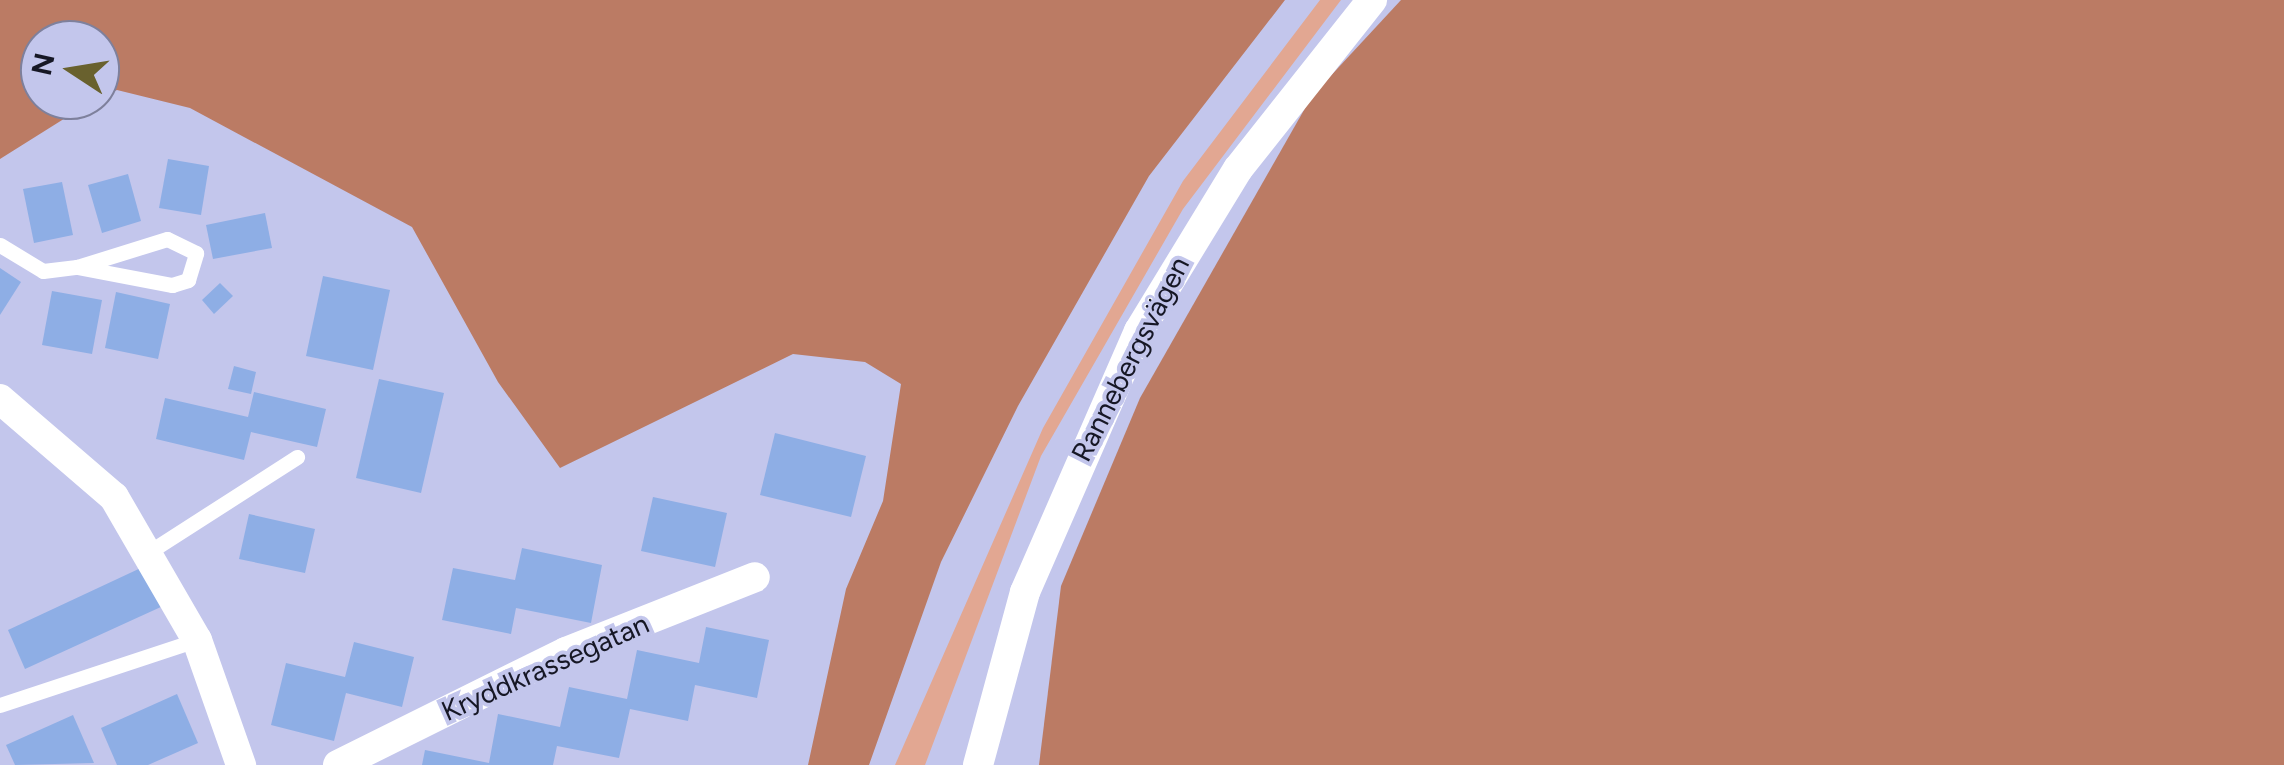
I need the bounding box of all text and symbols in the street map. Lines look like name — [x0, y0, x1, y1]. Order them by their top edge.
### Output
north arrow — [20, 20, 120, 120]
text: N — [24, 50, 61, 78]
street label: Rannebergsvägen — [1064, 251, 1196, 467]
street label: Kryddkrassegatan — [436, 606, 654, 728]

